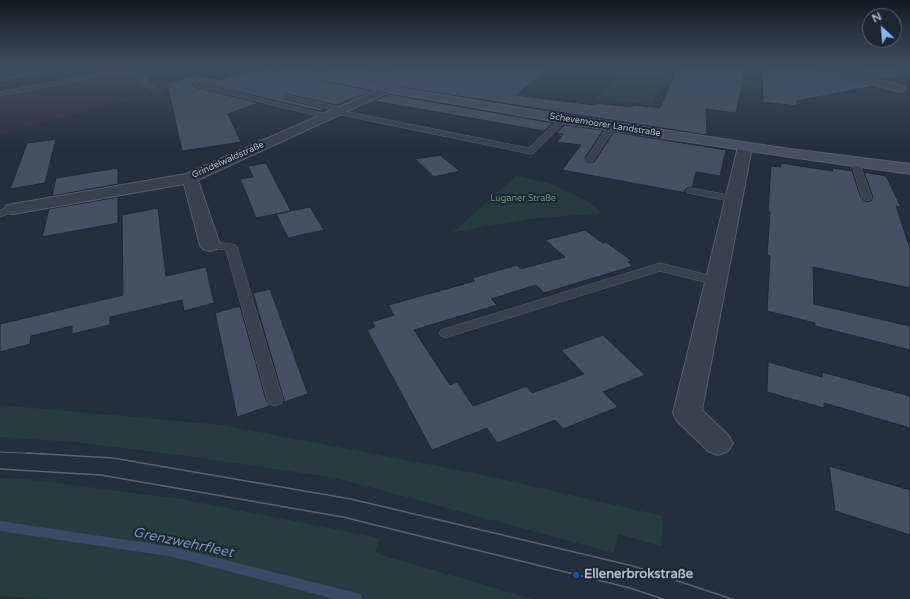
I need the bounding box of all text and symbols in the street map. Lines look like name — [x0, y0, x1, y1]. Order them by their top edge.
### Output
north arrow — [862, 8, 902, 48]
text: N — [870, 10, 884, 25]
street label: Schevemoorer Landstraße — [549, 111, 661, 139]
street label: Grindelwaldstraße — [190, 139, 266, 181]
park label: Luganer Straße — [490, 194, 556, 204]
water label: Grenzwehrfleet — [131, 524, 235, 562]
place label: Ellenerbrokstraße — [584, 567, 693, 583]
marker: Ellenerbrokstraße — [571, 570, 581, 580]

